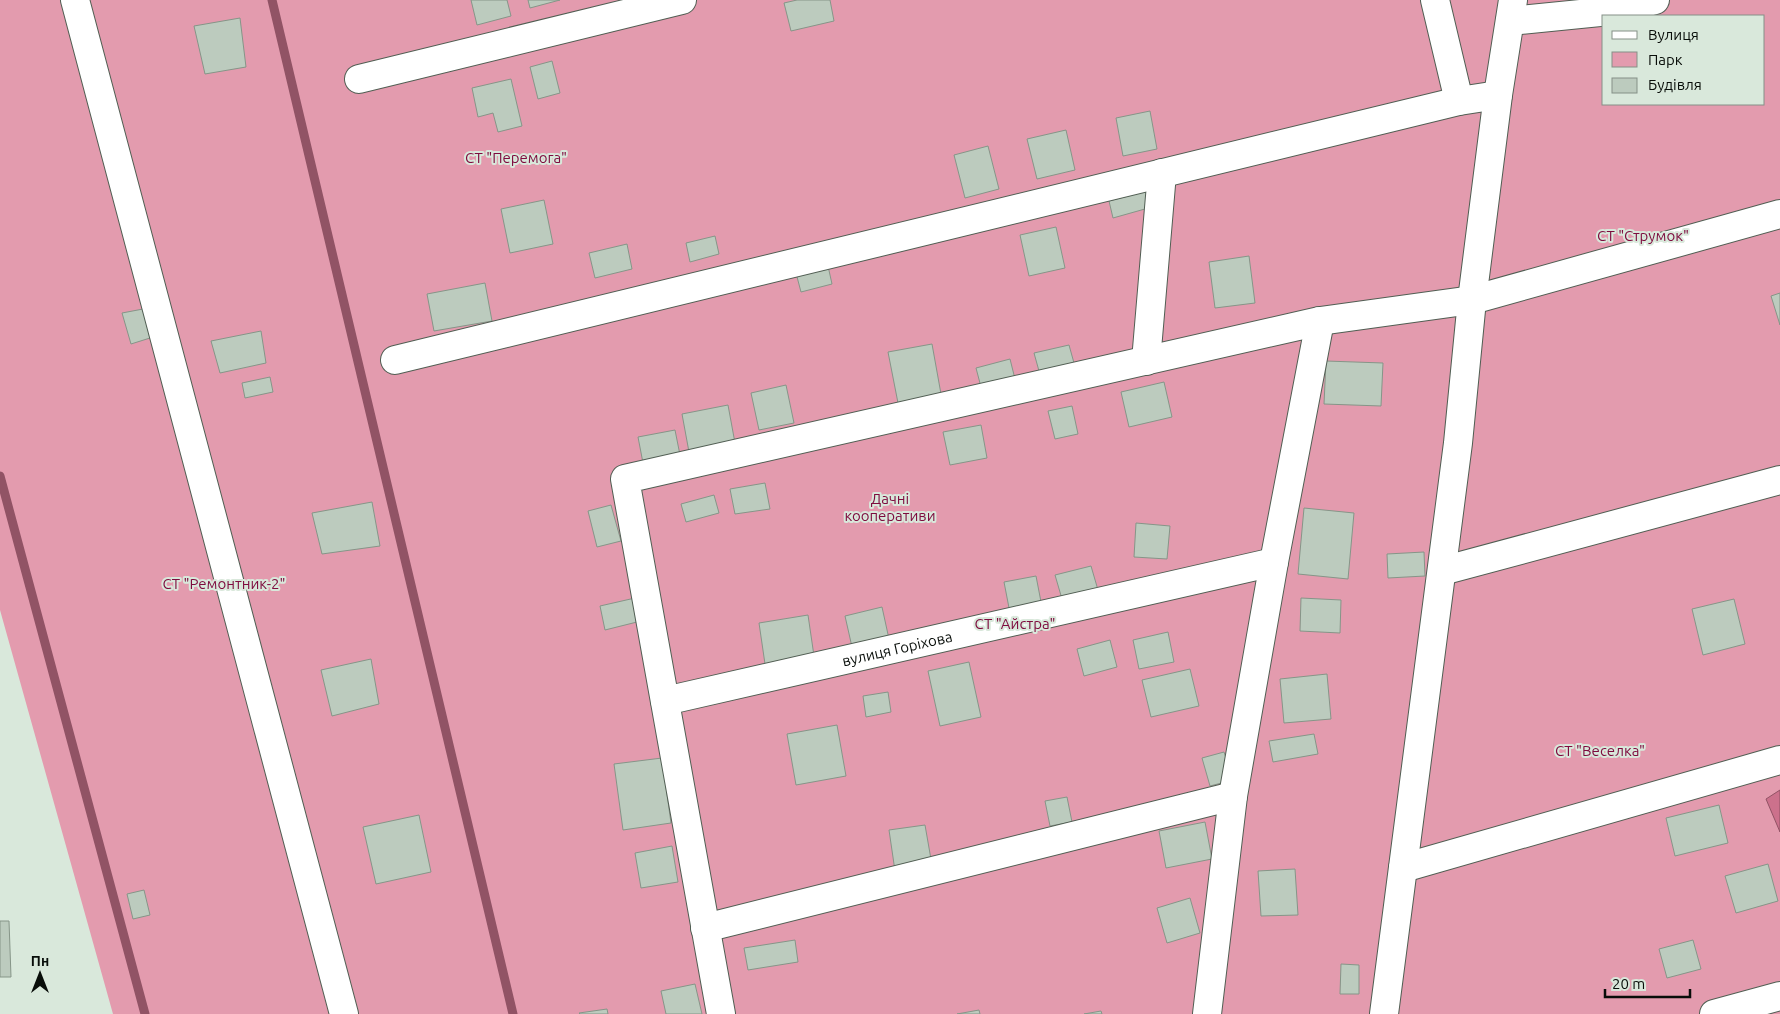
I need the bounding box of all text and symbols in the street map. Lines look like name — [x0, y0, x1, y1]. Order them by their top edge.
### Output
legend — [1602, 15, 1765, 105]
text: Вулиця — [1648, 26, 1699, 43]
text: Парк — [1648, 51, 1683, 68]
text: Будівля — [1648, 76, 1702, 93]
park label: СТ "Перемога" — [465, 149, 567, 166]
park label: СТ "Струмок" — [1597, 227, 1689, 244]
park label: Дачні кооперативи — [844, 490, 936, 524]
park label: СТ "Ремонтник-2" — [162, 575, 286, 592]
park label: СТ "Айстра" — [975, 615, 1055, 632]
street label: вулиця Горіхова — [840, 627, 954, 669]
park label: СТ "Веселка" — [1555, 742, 1645, 759]
north arrow — [15, 949, 65, 999]
text: Пн — [31, 953, 49, 969]
scale bar — [1605, 966, 1690, 998]
text: 20 m — [1612, 975, 1645, 992]

